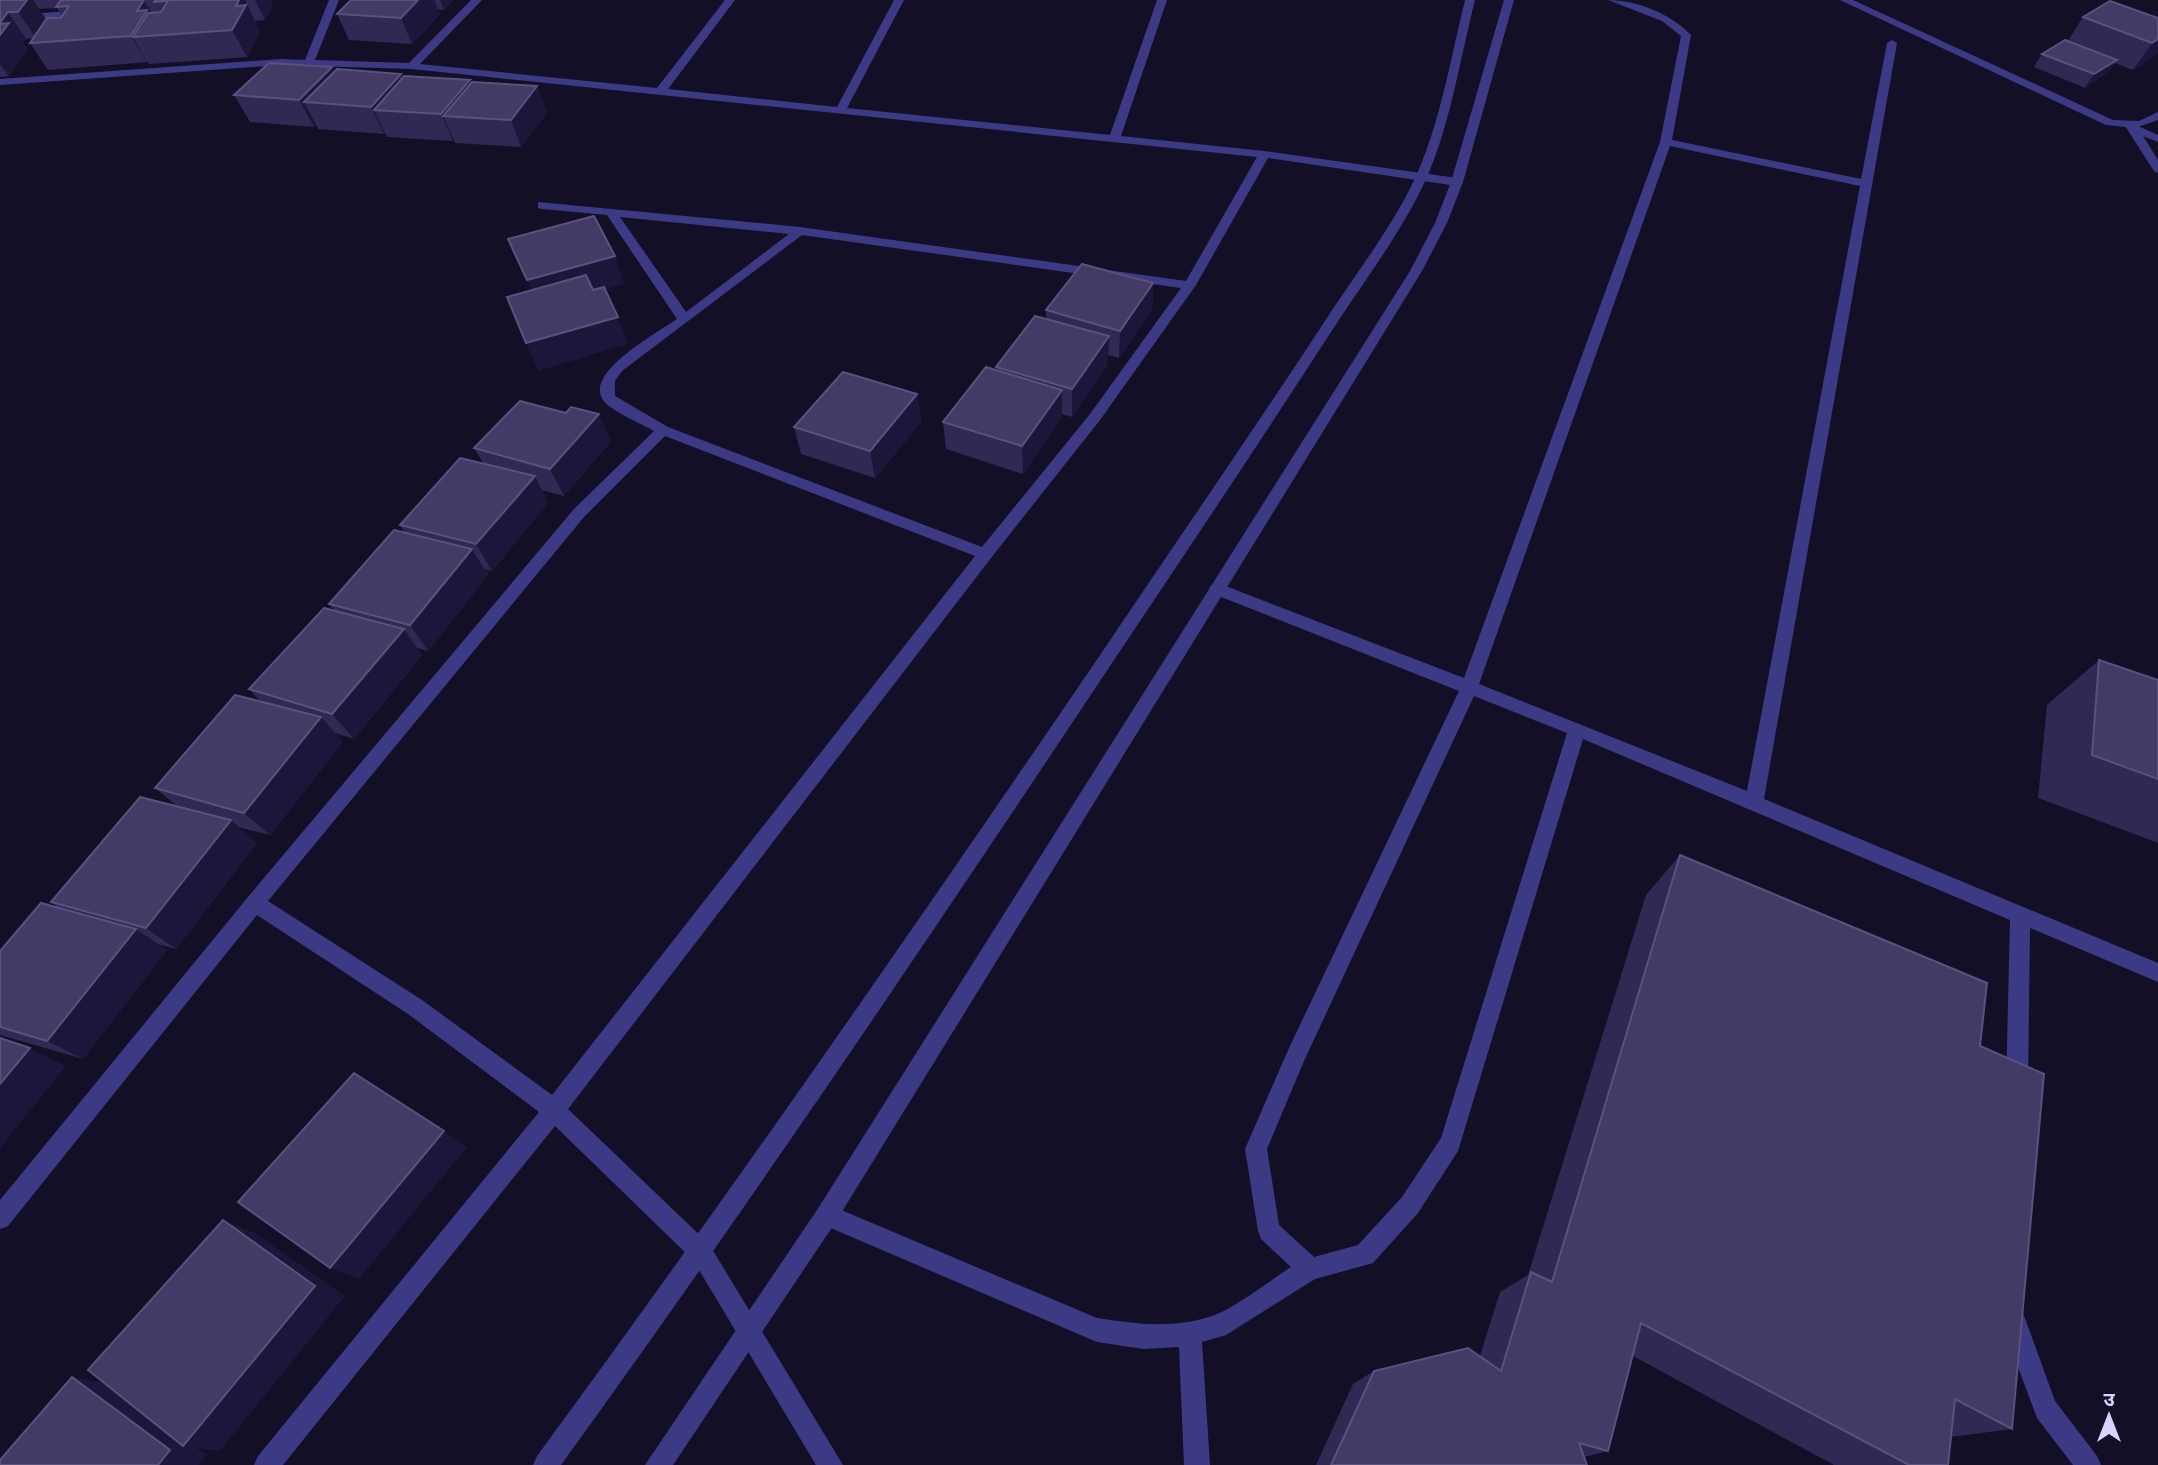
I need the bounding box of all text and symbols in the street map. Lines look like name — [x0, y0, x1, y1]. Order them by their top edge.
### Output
north arrow — [2074, 1381, 2144, 1451]
text: उ — [2103, 1388, 2115, 1411]

